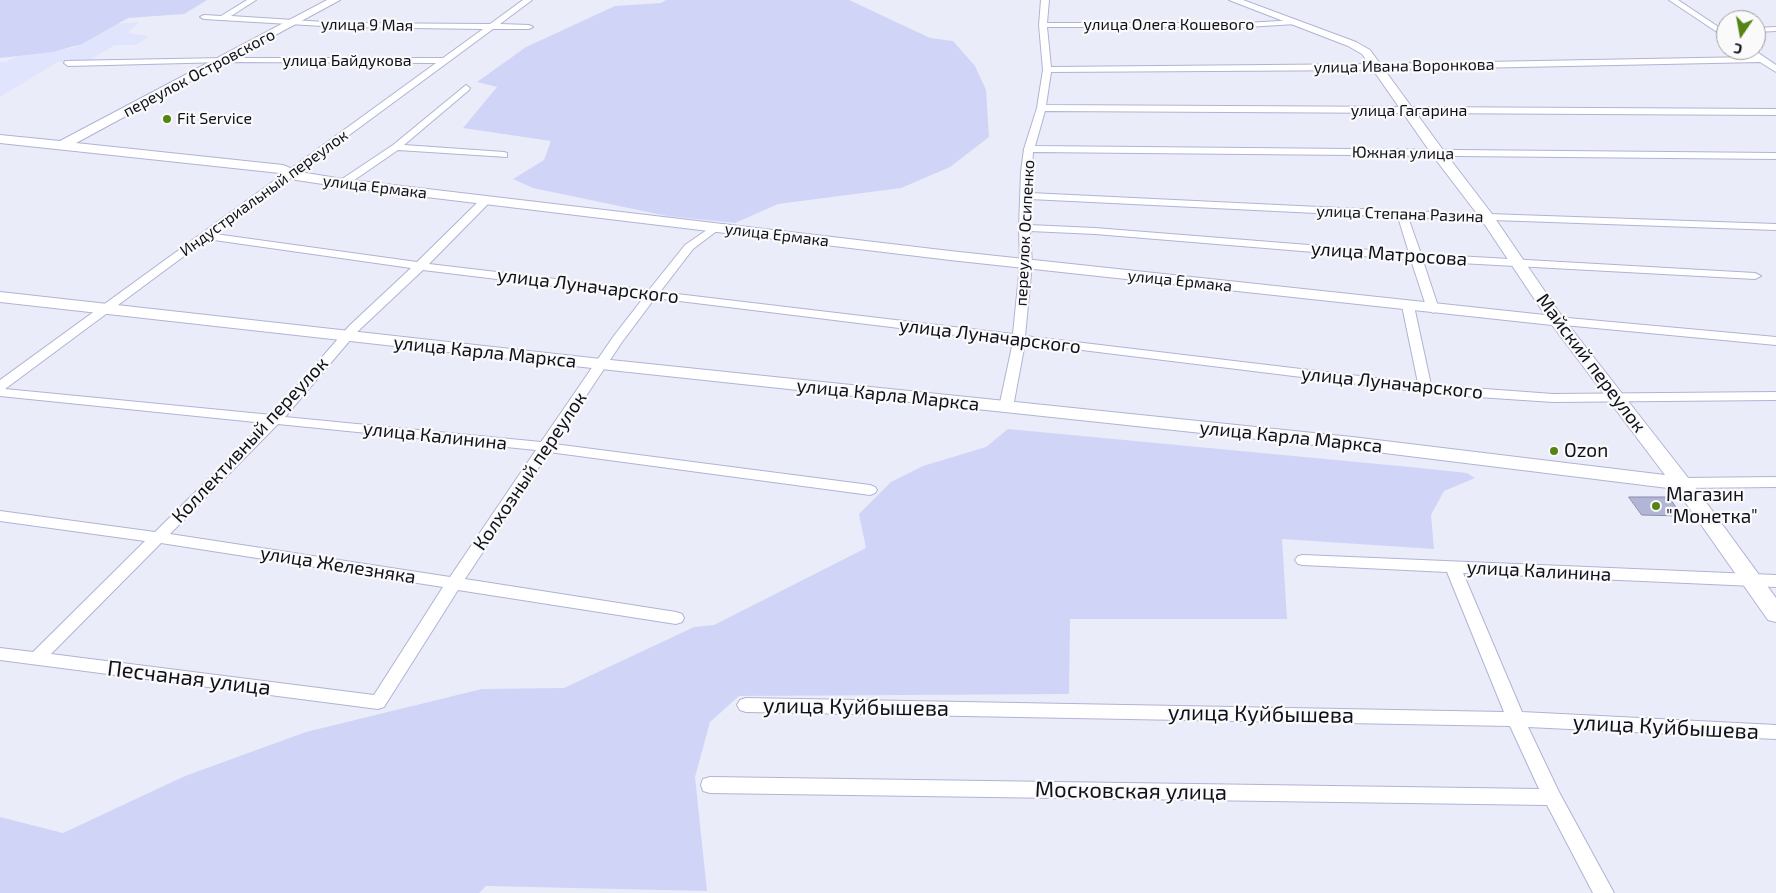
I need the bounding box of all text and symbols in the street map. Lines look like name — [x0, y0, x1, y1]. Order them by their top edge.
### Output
north arrow — [1716, 10, 1766, 60]
street label: улица 9 Мая — [321, 15, 413, 35]
street label: улица Олега Кошевого — [1084, 15, 1254, 35]
street label: переулок Островского — [120, 25, 278, 121]
text: С — [1732, 40, 1744, 58]
street label: улица Байдукова — [282, 51, 412, 71]
street label: улица Ивана Воронкова — [1313, 55, 1495, 77]
street label: улица Гагарина — [1351, 101, 1467, 121]
place label: Fit Service — [177, 109, 252, 129]
marker: Fit Service — [161, 113, 173, 125]
street label: Индустриальный переулок — [176, 126, 352, 260]
street label: Южная улица — [1352, 143, 1454, 163]
street label: переулок Осипенко — [1012, 159, 1038, 307]
street label: улица Ермака — [322, 171, 428, 203]
street label: улица Степана Разина — [1316, 201, 1484, 227]
street label: улица Ермака — [724, 219, 830, 251]
street label: улица Матросова — [1310, 237, 1468, 271]
street label: улица Луначарского — [496, 264, 680, 308]
street label: улица Ермака — [1127, 266, 1233, 296]
street label: Майский переулок — [1531, 289, 1651, 437]
street label: улица Луначарского — [898, 314, 1082, 358]
street label: улица Карла Маркса — [392, 331, 578, 373]
street label: Коллективный переулок — [167, 352, 333, 528]
street label: улица Луначарского — [1300, 362, 1484, 404]
street label: улица Карла Маркса — [795, 374, 981, 416]
street label: Колхозный переулок — [468, 387, 592, 555]
street label: улица Карла Маркса — [1198, 416, 1384, 458]
street label: улица Калинина — [362, 417, 508, 455]
place label: Ozon — [1564, 440, 1608, 462]
marker: Ozon — [1548, 445, 1560, 457]
place label: Магазин "Монетка" — [1666, 484, 1758, 528]
marker: Магазин "Монетка" — [1650, 500, 1662, 512]
street label: улица Железняка — [259, 541, 417, 589]
street label: улица Калинина — [1466, 556, 1612, 586]
street label: Песчаная улица — [106, 655, 272, 701]
street label: улица Куйбышева — [763, 692, 949, 722]
street label: улица Куйбышева — [1168, 699, 1354, 729]
street label: улица Куйбышева — [1572, 709, 1760, 745]
street label: Московская улица — [1035, 776, 1227, 806]

